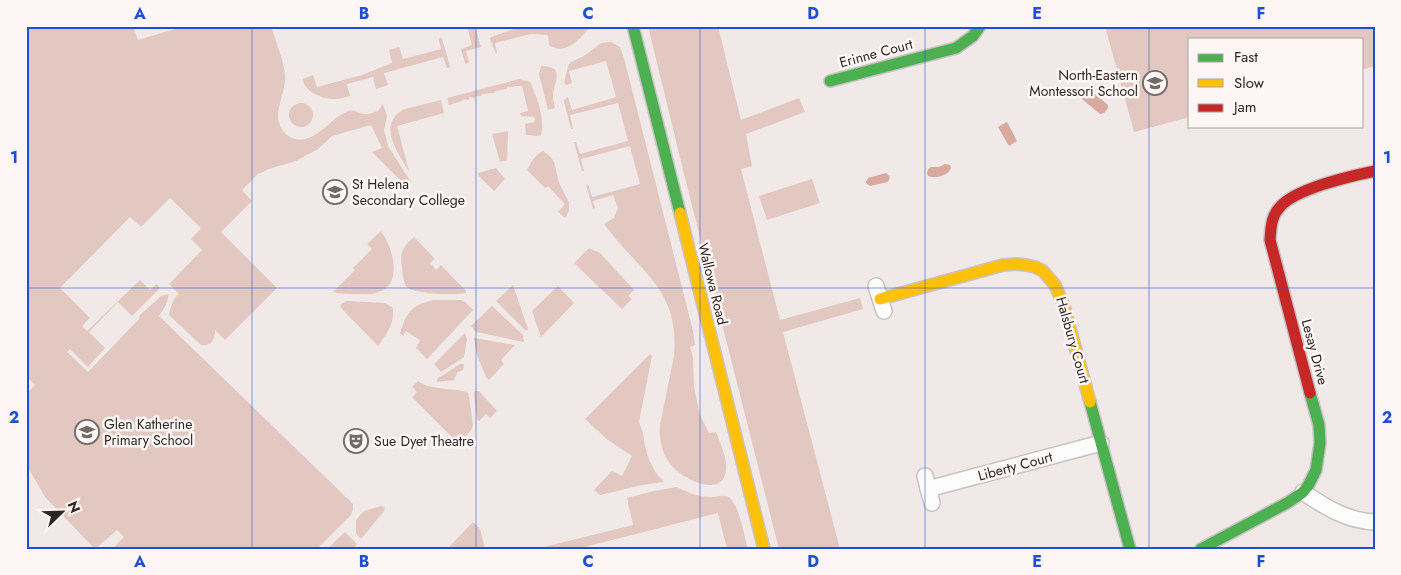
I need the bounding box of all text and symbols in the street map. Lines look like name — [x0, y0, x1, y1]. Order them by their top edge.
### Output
text: A — [133, 2, 146, 25]
text: B — [359, 2, 369, 25]
text: C — [582, 2, 594, 25]
text: D — [807, 2, 819, 25]
text: E — [1032, 2, 1042, 25]
text: F — [1257, 2, 1265, 25]
street label: Erinne Court — [837, 33, 915, 72]
legend — [1188, 38, 1364, 128]
text: Fast — [1234, 46, 1258, 68]
place label: North-Eastern Montessori School — [1029, 65, 1138, 101]
school or university icon: North-Eastern Montessori School — [1142, 70, 1168, 96]
text: Slow — [1234, 72, 1265, 94]
text: Jam — [1232, 96, 1257, 118]
text: 1 — [10, 146, 18, 169]
text: 1 — [1383, 146, 1391, 169]
place label: St Helena Secondary College — [352, 174, 465, 210]
school or university icon: St Helena Secondary College — [322, 179, 348, 205]
street label: Wallowa Road — [693, 241, 733, 327]
street label: Halsbury Court — [1051, 294, 1095, 386]
street label: Lesay Drive — [1297, 317, 1333, 387]
text: 2 — [9, 406, 19, 429]
text: 2 — [1382, 406, 1392, 429]
place label: Glen Katherine Primary School — [104, 414, 193, 450]
school or university icon: Glen Katherine Primary School — [74, 419, 100, 445]
theatre icon: Sue Dyet Theatre — [343, 428, 369, 454]
place label: Sue Dyet Theatre — [374, 431, 474, 451]
street label: Liberty Court — [976, 446, 1055, 486]
north arrow — [38, 488, 88, 538]
text: N — [63, 498, 85, 516]
text: A — [133, 550, 146, 573]
text: B — [359, 550, 369, 573]
text: C — [582, 550, 594, 573]
text: D — [807, 550, 819, 573]
text: E — [1032, 550, 1042, 573]
text: F — [1257, 550, 1265, 573]

